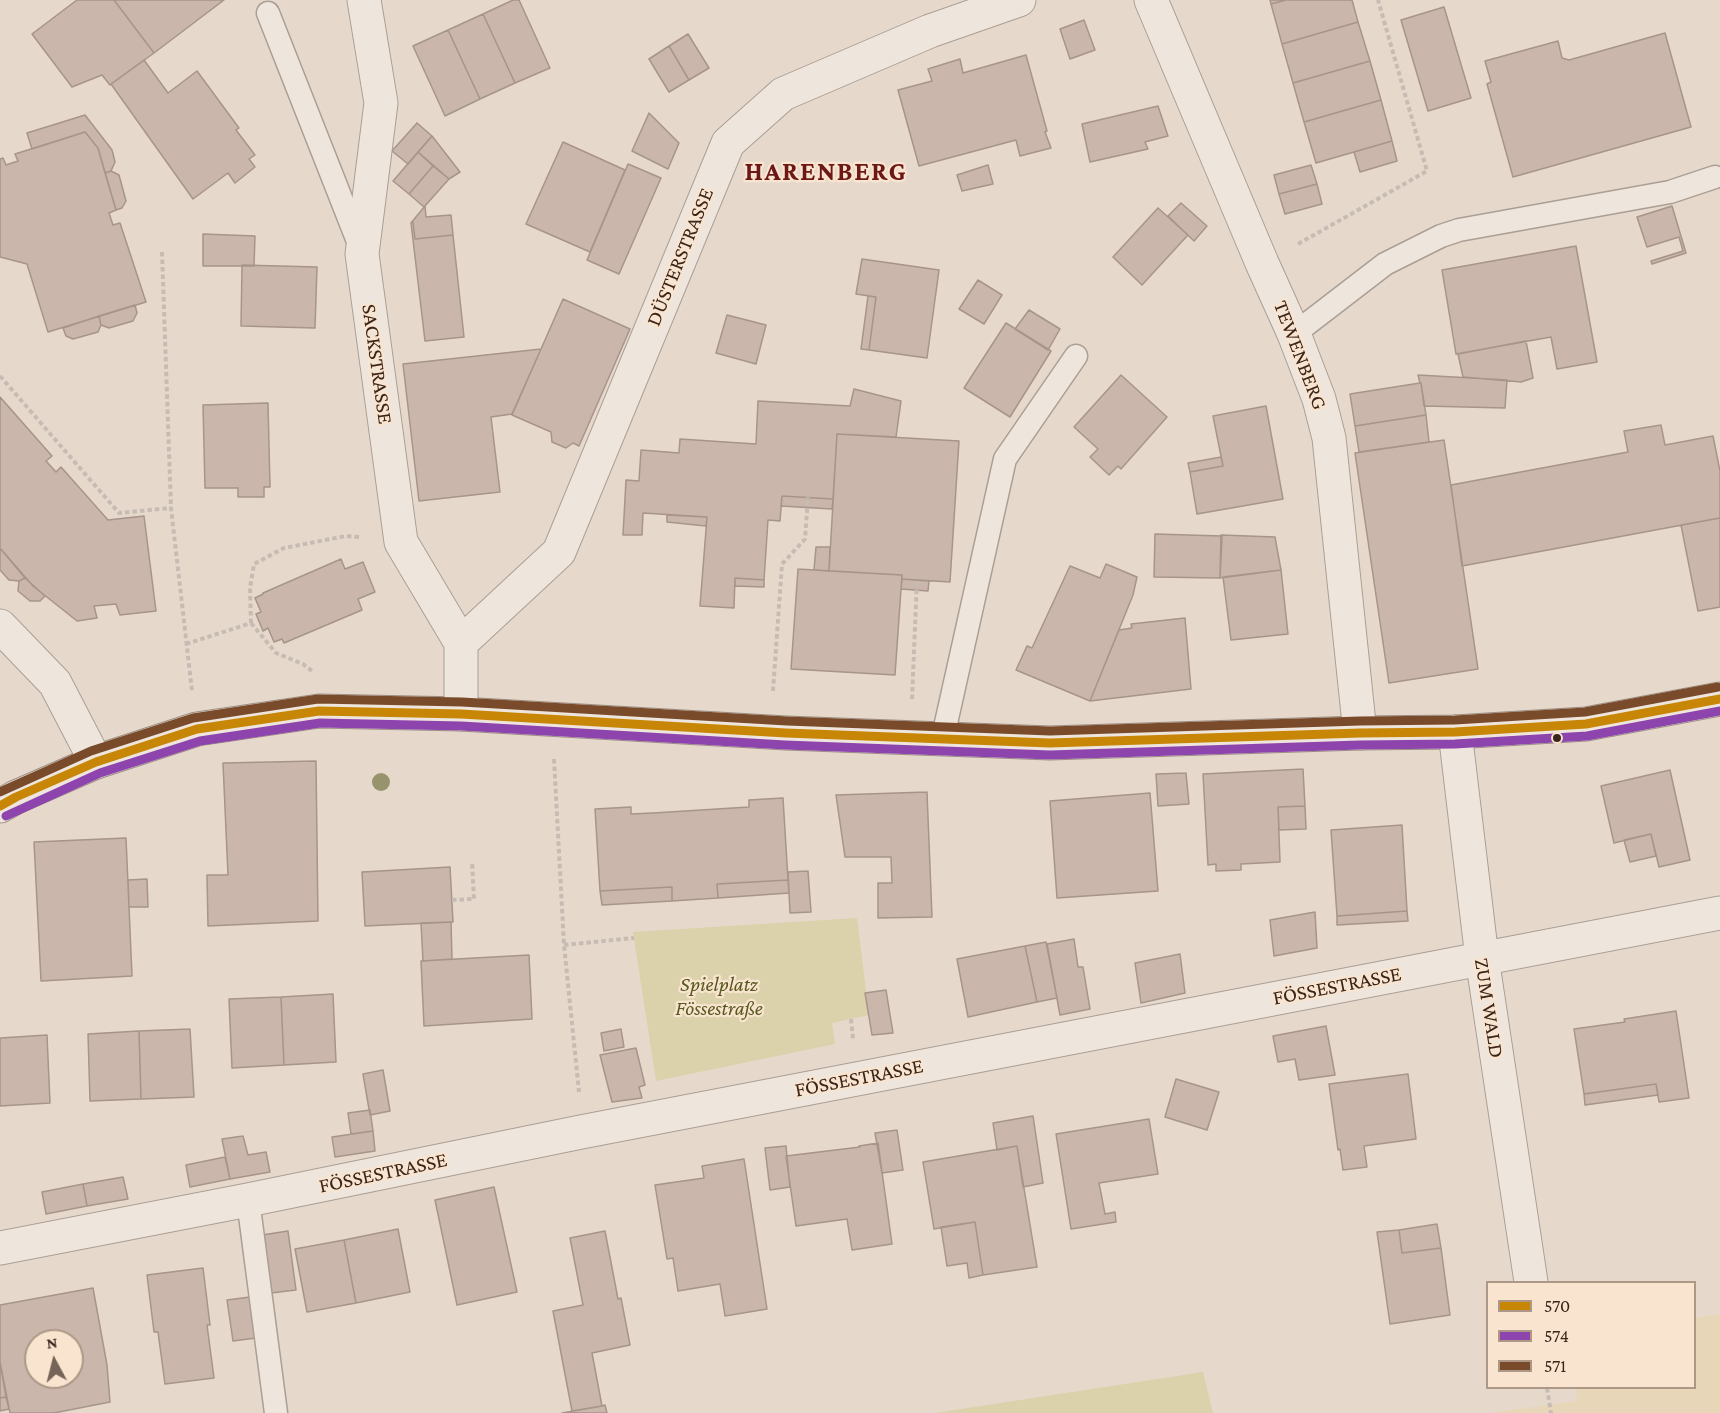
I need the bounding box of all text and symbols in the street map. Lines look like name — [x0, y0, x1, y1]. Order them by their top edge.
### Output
district label: HARENBERG — [745, 156, 907, 188]
street label: DÜSTERSTRASSE — [641, 184, 719, 330]
street label: TEWENBERG — [1268, 297, 1332, 413]
street label: SACKSTRASSE — [356, 302, 398, 426]
unlabelled marker — [1551, 732, 1563, 744]
street label: ZUM WALD — [1469, 956, 1509, 1060]
street label: FÖSSESTRASSE — [1271, 961, 1403, 1011]
park label: Spielplatz Fössestraße — [675, 972, 763, 1022]
street label: FÖSSESTRASSE — [793, 1053, 925, 1103]
street label: FÖSSESTRASSE — [317, 1147, 449, 1199]
legend — [1486, 1281, 1696, 1389]
text: 570 — [1544, 1296, 1570, 1316]
text: 574 — [1544, 1326, 1569, 1346]
north arrow — [24, 1329, 84, 1389]
text: N — [46, 1334, 58, 1352]
text: 571 — [1544, 1356, 1566, 1376]

